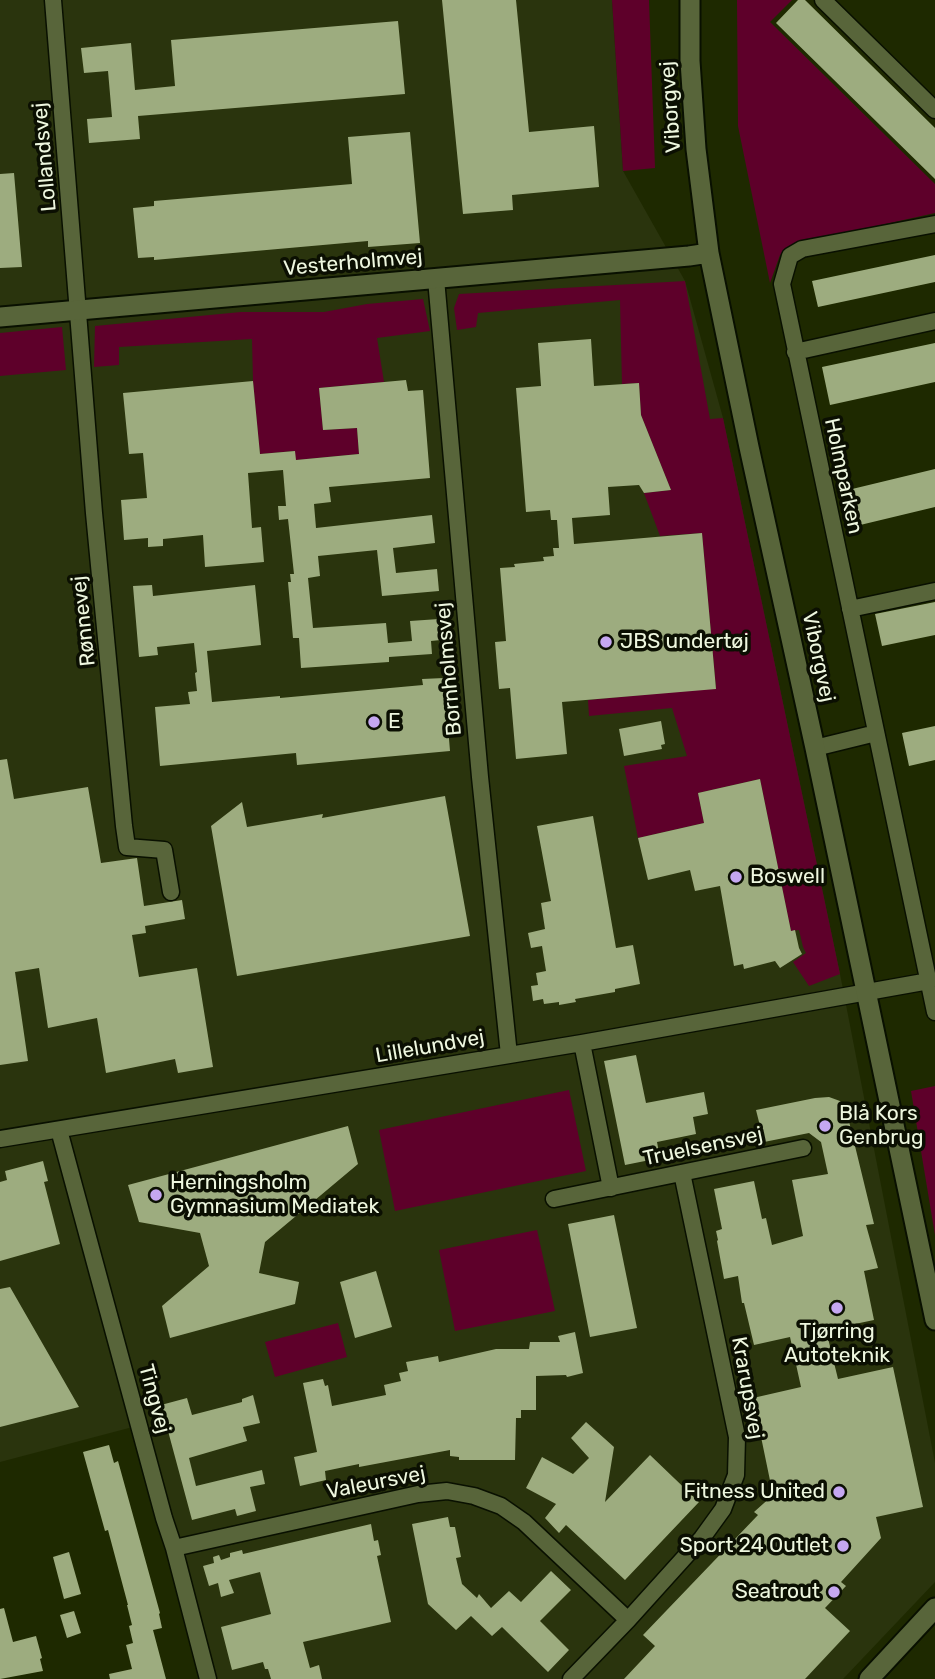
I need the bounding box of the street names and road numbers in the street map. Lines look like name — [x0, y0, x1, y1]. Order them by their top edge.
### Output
street label: Viborgvej — [655, 60, 687, 154]
street label: Lollandsvej — [28, 101, 62, 213]
street label: Vesterholmvej — [282, 244, 424, 282]
street label: Holmparken — [818, 416, 868, 536]
street label: Rønnevej — [67, 575, 101, 667]
street label: Bornholmsvej — [431, 601, 467, 737]
street label: Viborgvej — [796, 609, 840, 705]
street label: Lillelundvej — [374, 1025, 486, 1069]
street label: Truelsensvej — [641, 1122, 765, 1172]
street label: Krarupsvej — [726, 1335, 768, 1441]
street label: Tingvej — [133, 1362, 175, 1436]
street label: Valeursvej — [324, 1461, 428, 1505]

